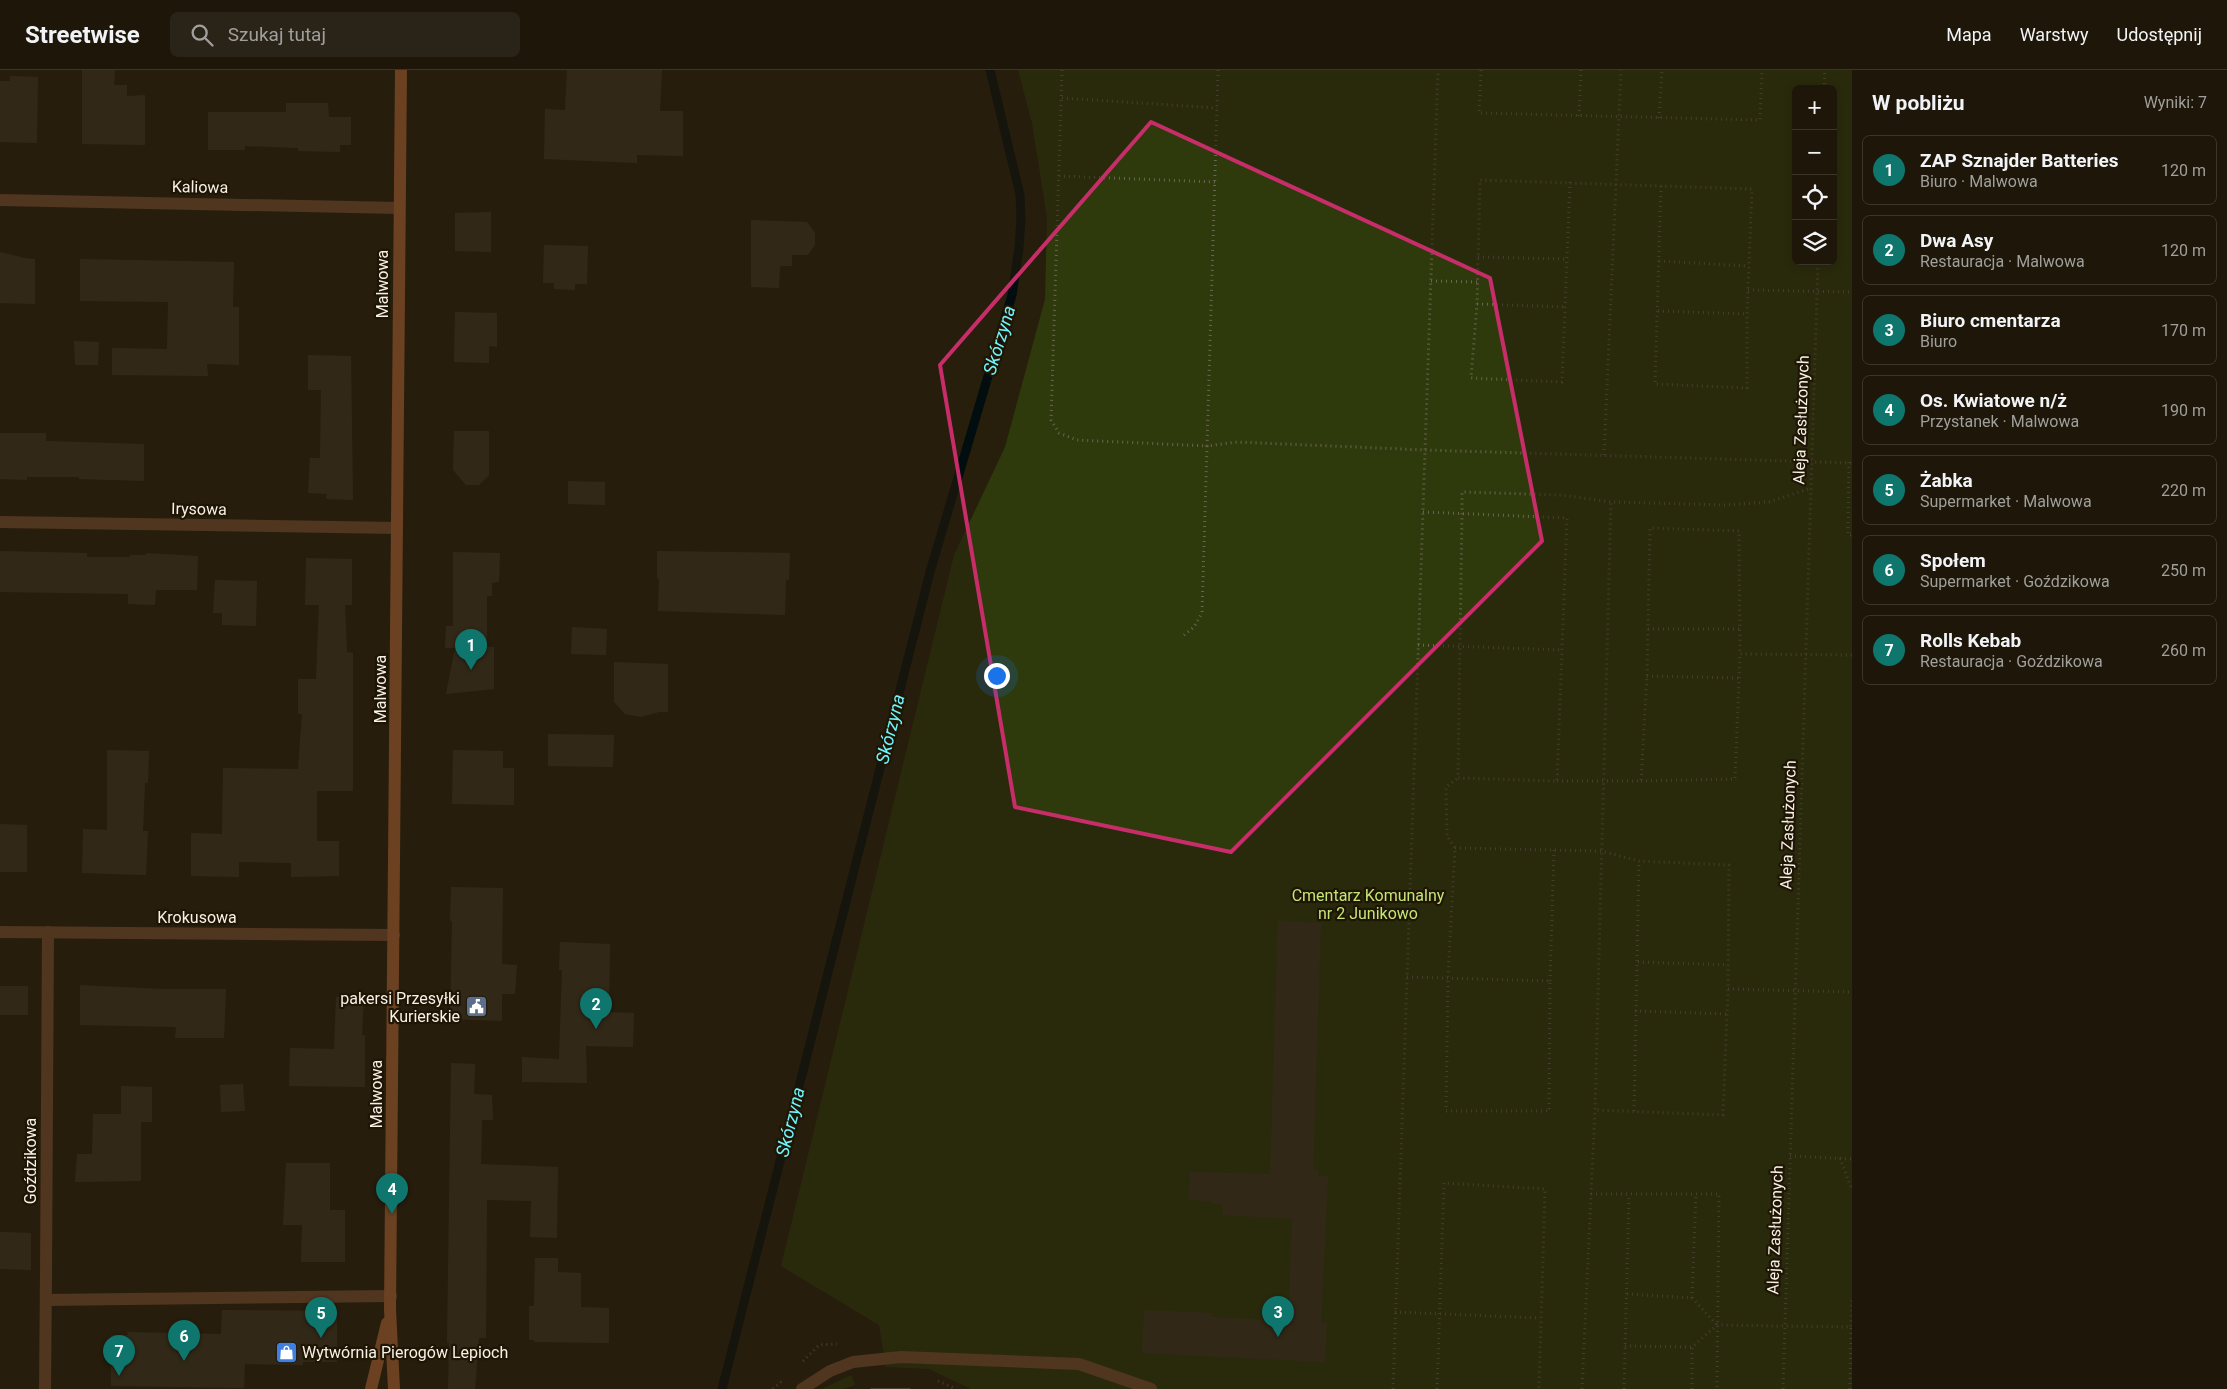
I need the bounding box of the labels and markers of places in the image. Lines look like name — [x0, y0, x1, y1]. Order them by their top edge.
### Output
pin: 1 — [455, 629, 487, 670]
pin: 2 — [580, 988, 612, 1029]
place label: pakersi Przesyłki Kurierskie — [340, 989, 460, 1026]
public building icon: pakersi Przesyłki Kurierskie — [464, 995, 488, 1019]
pin: 4 — [376, 1173, 408, 1214]
pin: 3 — [1262, 1296, 1294, 1337]
pin: 5 — [305, 1297, 337, 1338]
pin: 6 — [168, 1320, 200, 1361]
pin: 7 — [103, 1335, 135, 1376]
shop icon: Wytwórnia Pierogów Lepioch — [274, 1340, 298, 1364]
place label: Wytwórnia Pierogów Lepioch — [302, 1343, 508, 1362]

